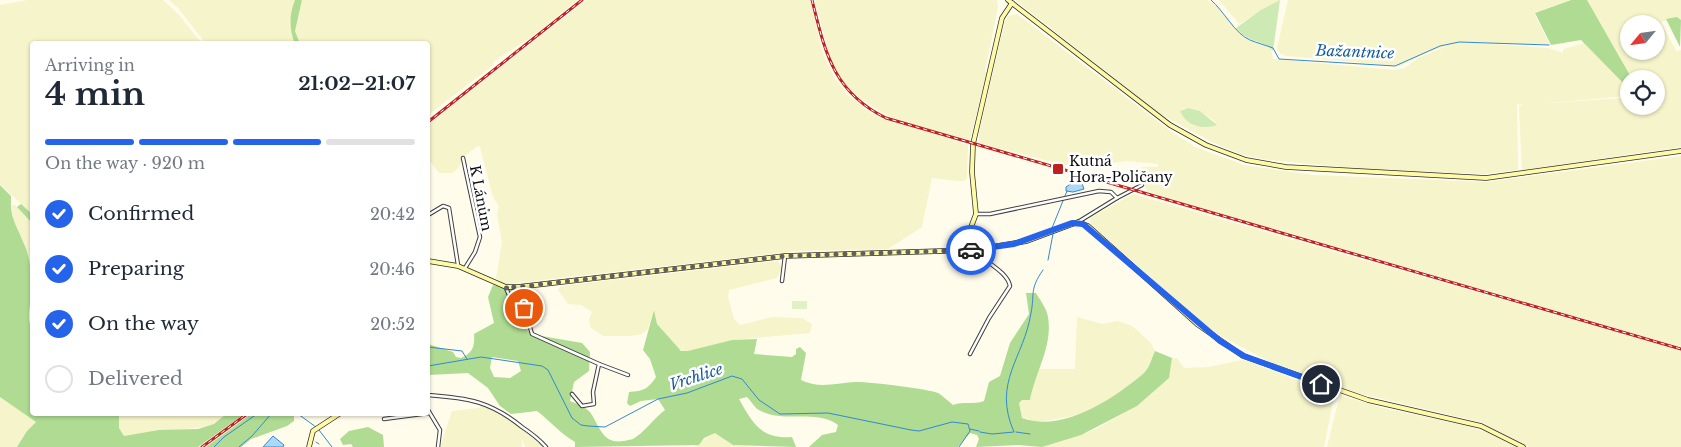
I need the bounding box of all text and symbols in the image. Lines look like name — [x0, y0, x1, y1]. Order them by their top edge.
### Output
north arrow — [1620, 15, 1665, 60]
map controls — [1620, 15, 1665, 115]
water label: Bažantnice — [1314, 41, 1395, 62]
text: Arriving in — [45, 55, 135, 75]
button: locate — [1620, 70, 1665, 115]
text: 21:02–21:07 — [298, 72, 415, 95]
text: 4 min — [45, 74, 145, 114]
place label: Kutná Hora-Poličany — [1069, 152, 1173, 186]
text: On the way · 920 m — [45, 153, 205, 173]
marker: Kutná Hora-Poličany — [1051, 162, 1065, 176]
street label: K Lánům — [466, 164, 496, 232]
icon: check — [45, 200, 73, 228]
text: Confirmed — [88, 202, 194, 225]
text: 20:42 — [370, 204, 415, 224]
courier — [946, 225, 996, 275]
icon: car — [957, 236, 985, 264]
icon: check — [45, 255, 73, 283]
text: Preparing — [88, 257, 184, 280]
text: 20:46 — [370, 259, 415, 279]
pin — [503, 287, 545, 329]
icon: bag — [510, 294, 538, 322]
icon: check — [45, 310, 73, 338]
text: On the way — [88, 312, 199, 335]
text: 20:52 — [370, 314, 415, 334]
water label: Vrchlice — [667, 359, 725, 394]
pin — [1300, 363, 1342, 405]
text: Delivered — [88, 367, 183, 390]
icon: home — [1307, 370, 1335, 398]

